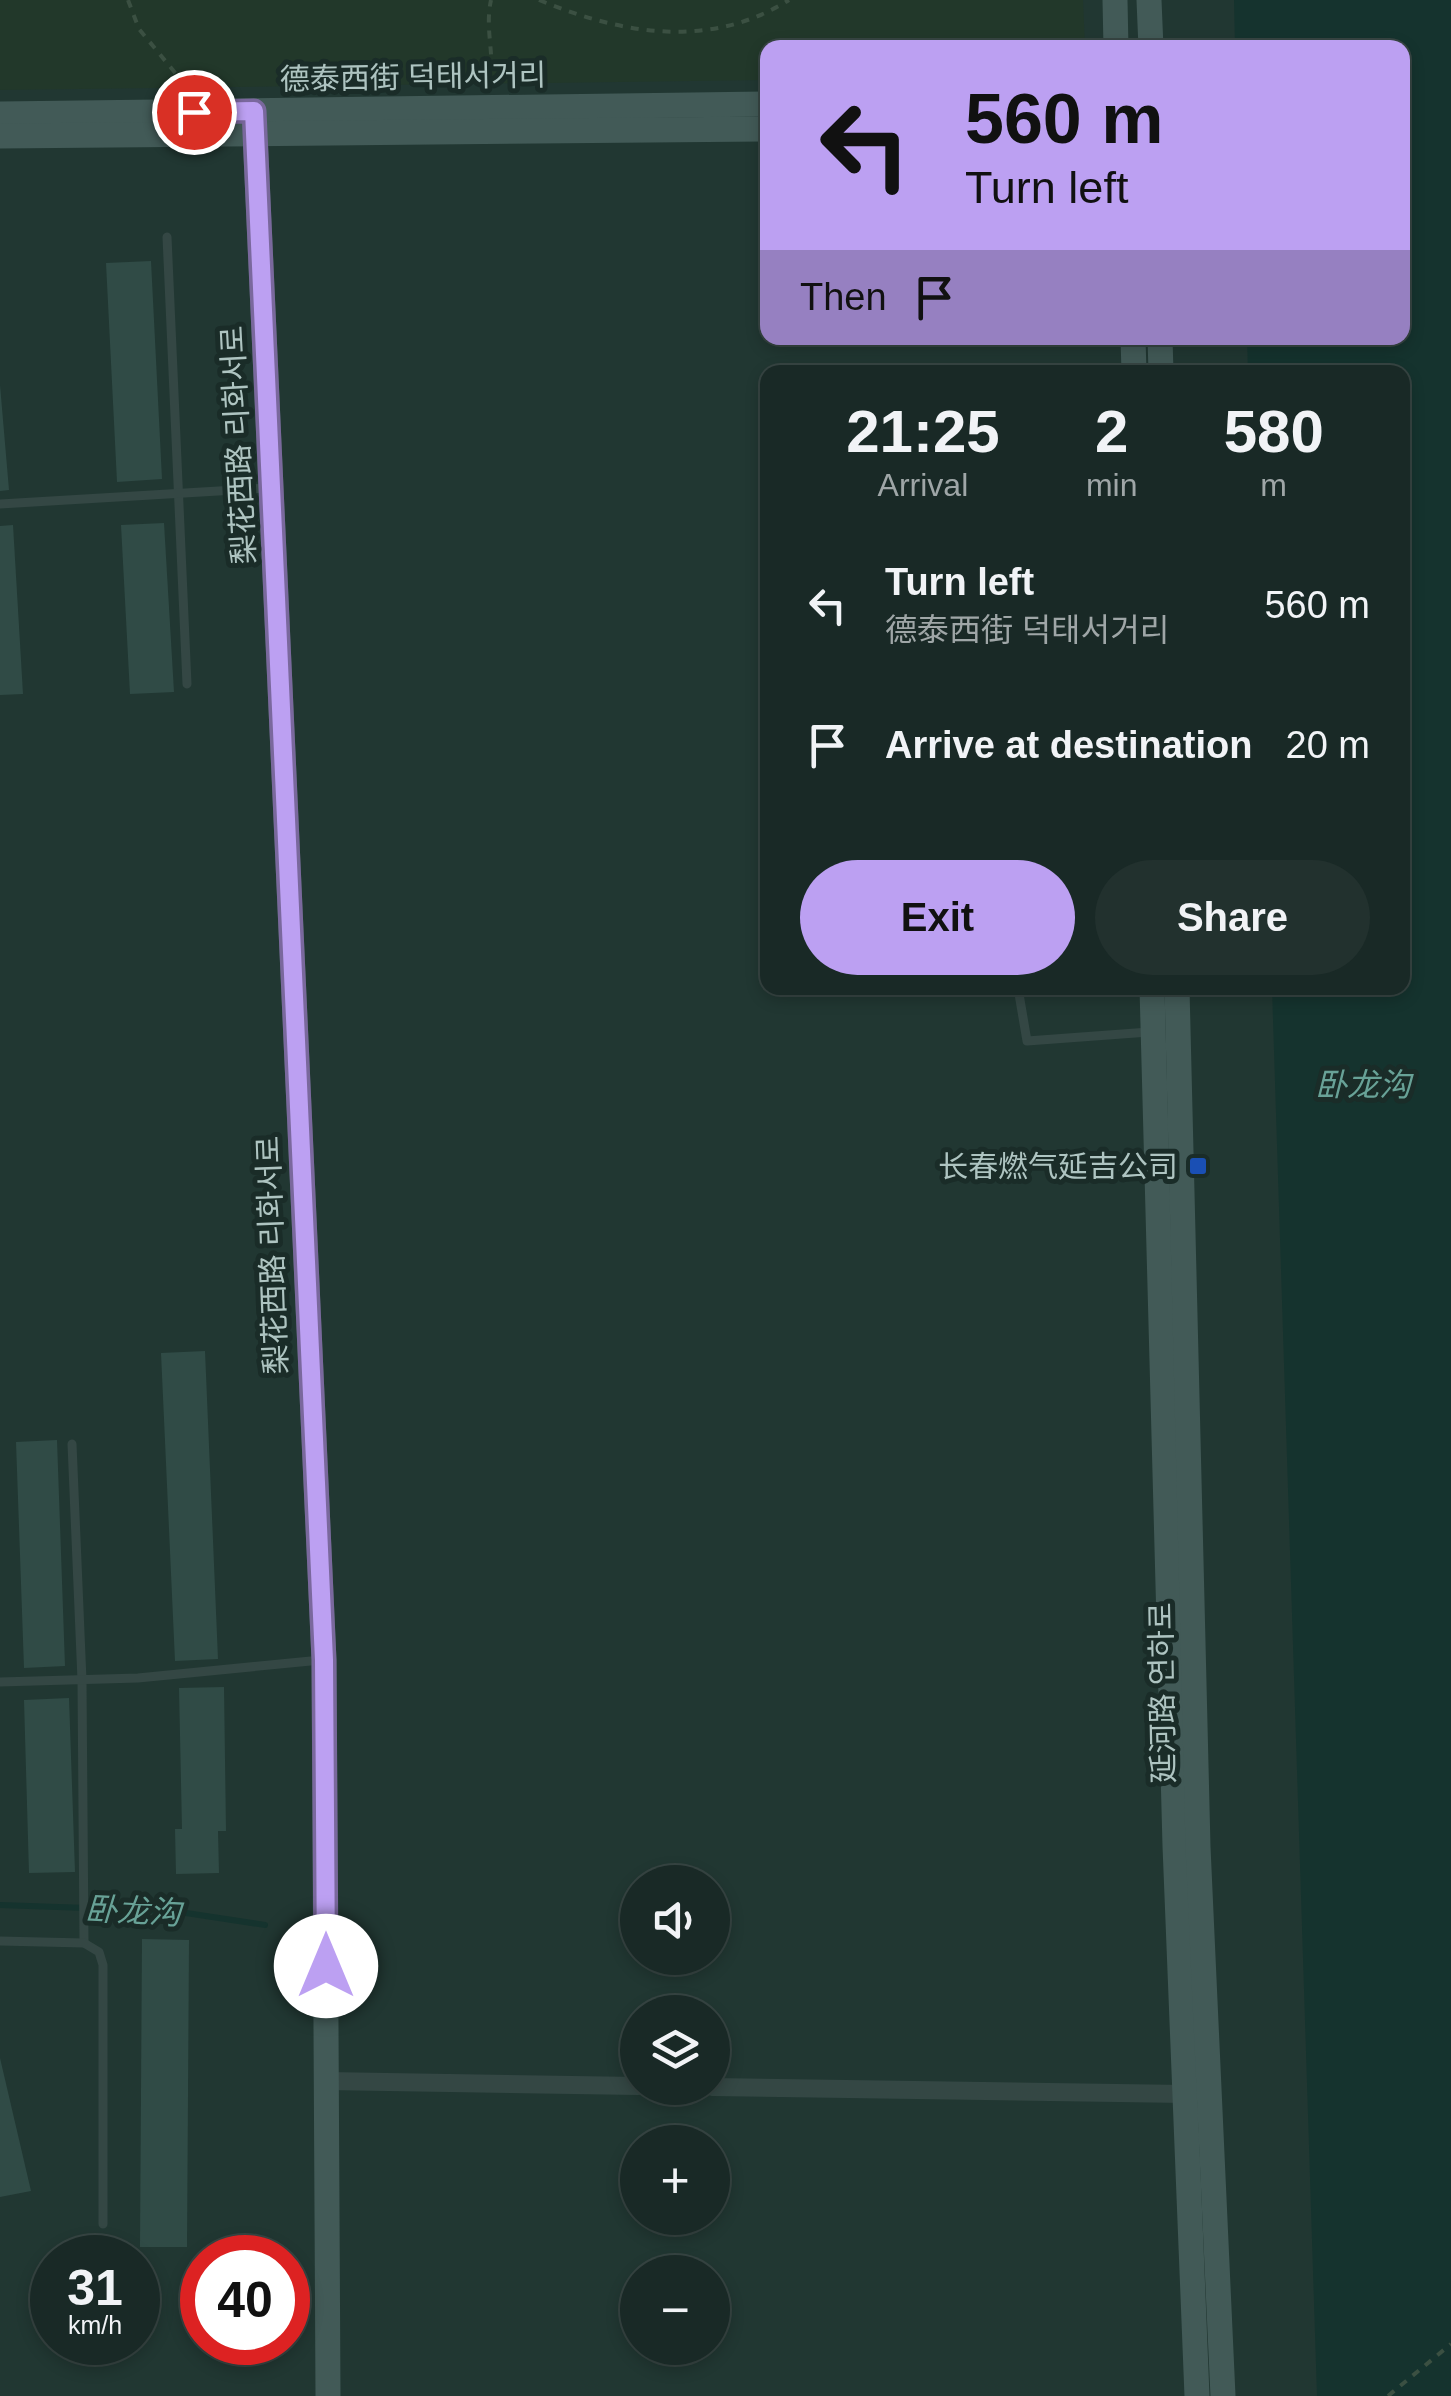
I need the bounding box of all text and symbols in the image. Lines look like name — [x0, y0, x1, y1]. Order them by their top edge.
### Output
street label: 德泰西街 덕태서거리 — [280, 58, 546, 96]
pin — [152, 70, 237, 155]
icon: left — [800, 80, 930, 210]
text: 560 m — [965, 80, 1163, 158]
icon: arrive — [167, 85, 222, 140]
text: Turn left — [965, 162, 1128, 213]
icon: arrive — [907, 270, 962, 325]
text: Then — [800, 276, 887, 318]
street label: 梨花西路 리화서로 — [215, 325, 261, 565]
text: 21:25 — [846, 398, 1000, 465]
text: 2 — [1095, 398, 1128, 465]
text: 580 — [1224, 398, 1324, 465]
text: Arrival — [878, 467, 968, 503]
text: min — [1086, 467, 1137, 503]
text: m — [1260, 467, 1287, 503]
text: Turn left — [885, 561, 1034, 603]
icon: left — [800, 578, 855, 633]
text: 560 m — [1264, 584, 1370, 626]
text: 德泰西街 덕태서거리 — [885, 612, 1169, 648]
icon: arrive — [800, 718, 855, 773]
text: Arrive at destination — [885, 724, 1252, 766]
text: 20 m — [1286, 724, 1370, 766]
button: Exit — [800, 860, 1075, 975]
button: Share — [1095, 860, 1370, 975]
water label: 卧龙沟 — [1315, 1067, 1414, 1103]
street label: 梨花西路 리화서로 — [251, 1135, 293, 1375]
place label: 长春燃气延吉公司 — [938, 1150, 1178, 1183]
marker: 长春燃气延吉公司 — [1187, 1155, 1209, 1177]
street label: 延河路 연하로 — [1144, 1602, 1180, 1784]
map controls — [620, 1865, 730, 2365]
button: sound — [620, 1865, 730, 1975]
water label: 卧龙沟 — [84, 1891, 185, 1932]
position arrow — [274, 1914, 378, 2018]
button: layers — [620, 1995, 730, 2105]
button: + — [620, 2125, 730, 2235]
speed limit sign: 40 — [180, 2235, 310, 2365]
button: − — [620, 2255, 730, 2365]
text: 31 — [67, 2260, 123, 2316]
text: km/h — [68, 2311, 122, 2339]

